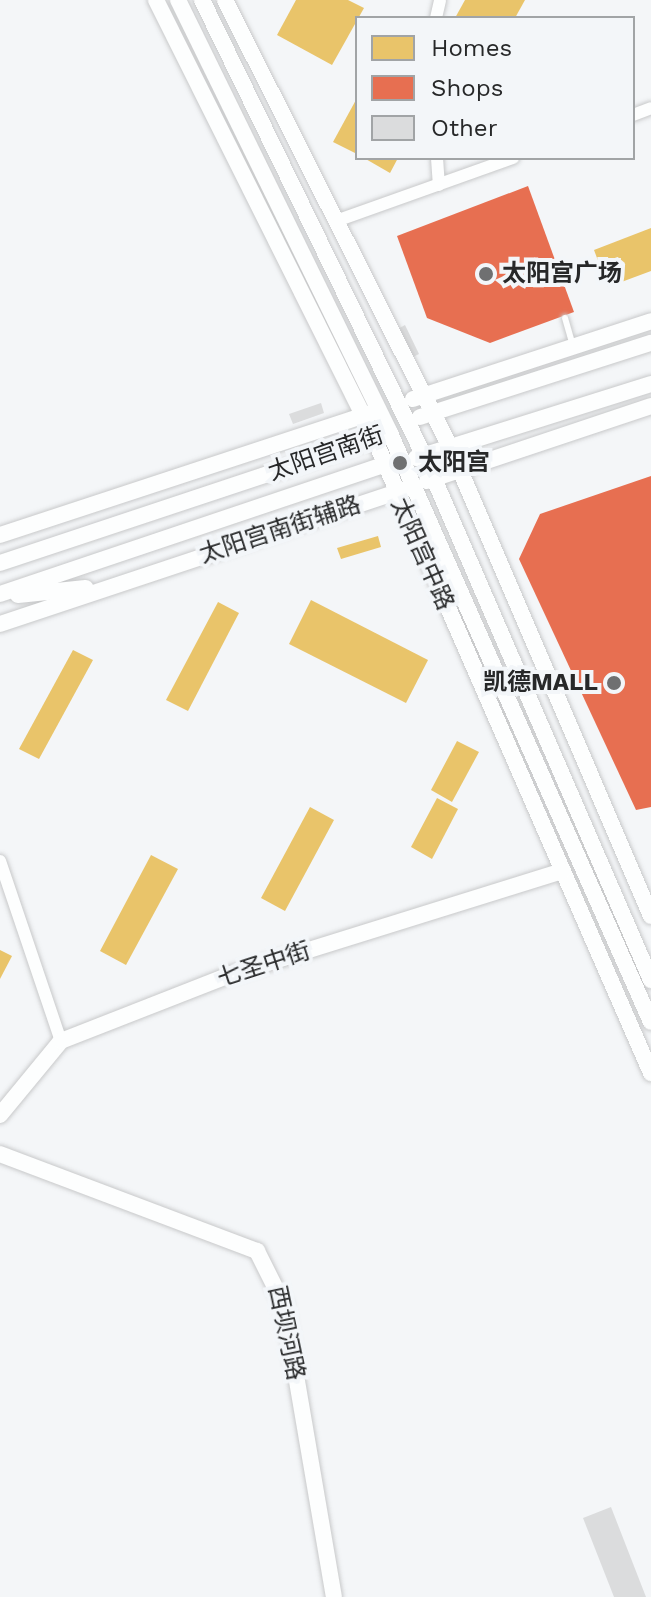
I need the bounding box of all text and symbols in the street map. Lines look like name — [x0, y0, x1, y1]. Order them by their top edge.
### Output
legend — [355, 16, 635, 160]
text: Homes — [431, 34, 512, 62]
text: Shops — [431, 74, 503, 102]
text: Other — [431, 114, 498, 142]
place label: 太阳宫广场 — [502, 260, 622, 288]
marker: 太阳宫广场 — [477, 265, 495, 283]
street label: 太阳宫南街 — [265, 421, 387, 487]
place label: 太阳宫 — [418, 449, 490, 477]
marker: 太阳宫 — [389, 452, 411, 474]
street label: 太阳宫南街辅路 — [196, 490, 364, 570]
street label: 太阳宫中路 — [384, 493, 460, 615]
place label: 凯德MALL — [483, 669, 598, 697]
marker: 凯德MALL — [605, 674, 623, 692]
street label: 七圣中街 — [214, 936, 314, 994]
street label: 西坝河路 — [262, 1283, 310, 1383]

